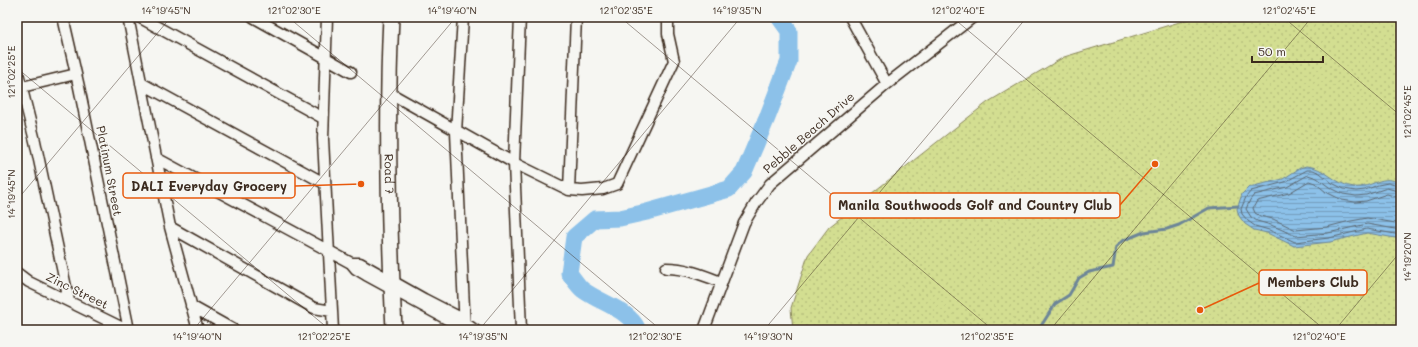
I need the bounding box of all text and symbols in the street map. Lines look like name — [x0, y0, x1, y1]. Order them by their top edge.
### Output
text: 14°19'45"N — [141, 3, 191, 17]
text: 121°02'30"E — [267, 3, 321, 17]
text: 14°19'40"N — [427, 3, 477, 17]
text: 121°02'35"E — [599, 3, 653, 17]
text: 14°19'35"N — [712, 3, 762, 17]
text: 121°02'40"E — [931, 3, 985, 17]
text: 121°02'45"E — [1262, 3, 1316, 17]
scale bar — [1252, 38, 1323, 64]
text: 50 m — [1258, 43, 1286, 59]
text: 121°02'25"E — [4, 45, 18, 98]
text: 121°02'45"E — [1400, 85, 1414, 139]
street label: Pebble Beach Drive — [759, 88, 857, 176]
street label: Platinum Street — [93, 124, 127, 217]
street label: Road 7 — [382, 154, 398, 195]
text: 14°19'45"N — [4, 169, 18, 219]
callout: DALI Everyday Grocery — [123, 173, 295, 198]
text: DALI Everyday Grocery — [131, 177, 287, 195]
callout: Manila Southwoods Golf and Country Club — [830, 193, 1120, 218]
text: Manila Southwoods Golf and Country Club — [838, 196, 1112, 214]
text: 14°19'20"N — [1400, 232, 1414, 282]
street label: Zinc Street — [44, 268, 111, 312]
callout: Members Club — [1259, 270, 1367, 295]
text: Members Club — [1267, 273, 1359, 290]
text: 14°19'40"N — [172, 329, 222, 343]
text: 121°02'25"E — [298, 329, 351, 343]
text: 14°19'35"N — [458, 329, 508, 343]
text: 121°02'30"E — [628, 329, 682, 343]
text: 14°19'30"N — [743, 329, 793, 343]
text: 121°02'35"E — [960, 329, 1014, 343]
text: 121°02'40"E — [1292, 329, 1346, 343]

